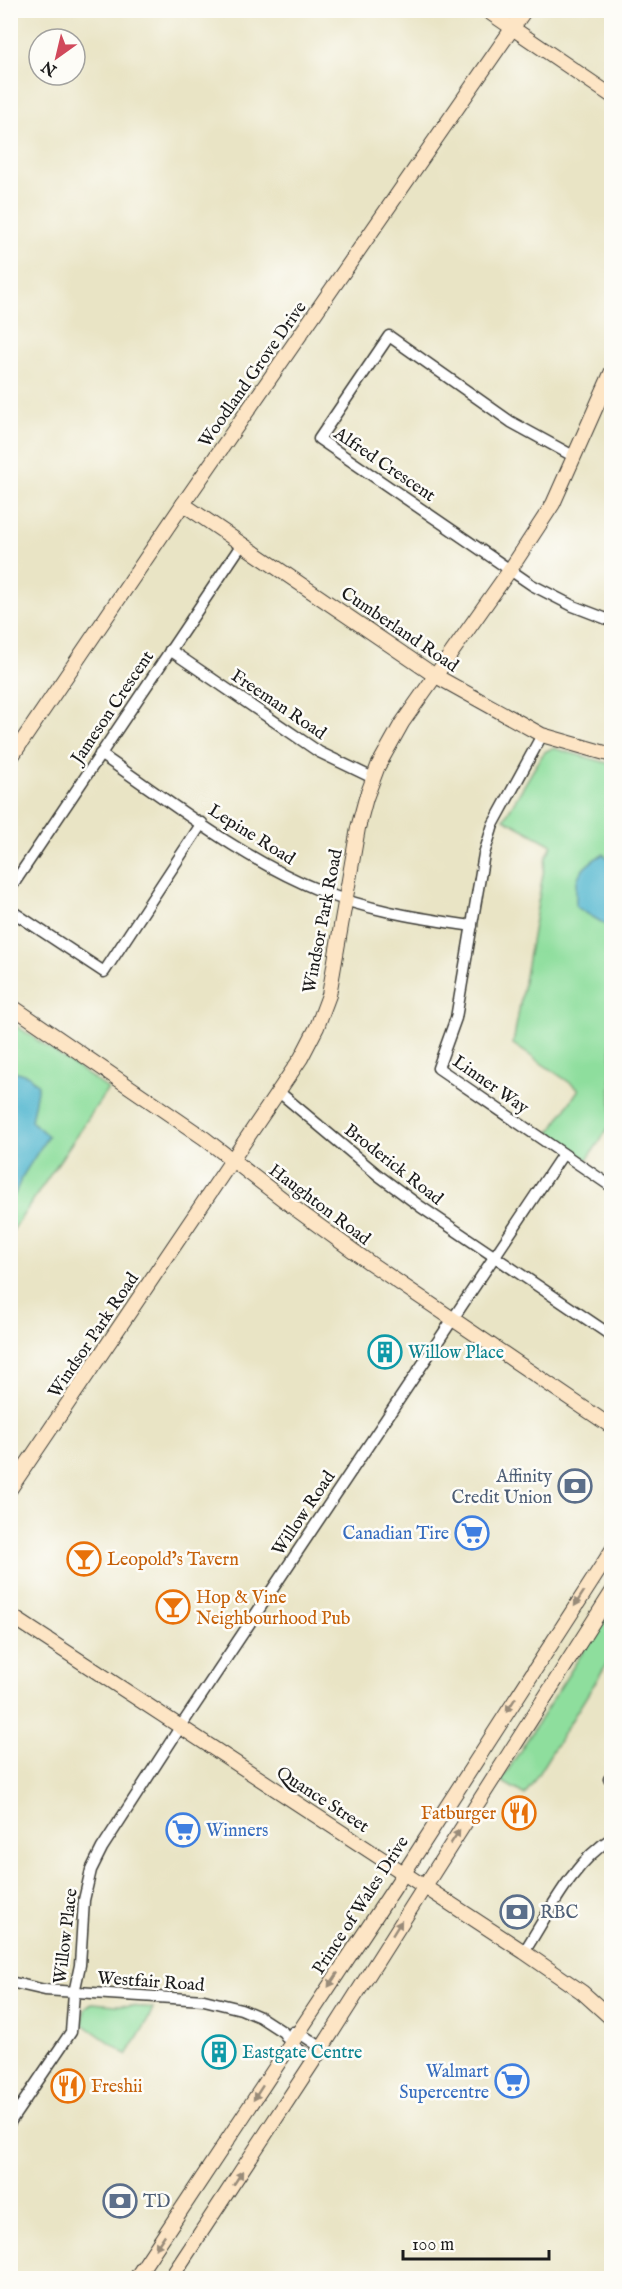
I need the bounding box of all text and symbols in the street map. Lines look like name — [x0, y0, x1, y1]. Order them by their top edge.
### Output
north arrow — [27, 27, 87, 87]
text: N — [38, 56, 62, 80]
street label: Woodland Grove Drive — [194, 297, 312, 453]
street label: Alfred Crescent — [328, 422, 439, 508]
street label: Cumberland Road — [336, 582, 463, 678]
street label: Jameson Crescent — [66, 647, 160, 771]
street label: Freeman Road — [226, 665, 331, 746]
street label: Lepine Road — [203, 800, 299, 871]
street label: Windsor Park Road — [298, 847, 349, 995]
street label: Linner Way — [447, 1051, 533, 1120]
street label: Broderick Road — [339, 1119, 448, 1211]
street label: Haughton Road — [264, 1159, 375, 1251]
street label: Windsor Park Road — [44, 1268, 145, 1403]
building icon: Willow Place — [367, 1334, 403, 1370]
place label: Willow Place — [408, 1342, 504, 1365]
place label: Affinity Credit Union — [452, 1466, 552, 1510]
street label: Willow Road — [267, 1467, 341, 1561]
bank icon: Affinity Credit Union — [557, 1468, 593, 1504]
supermarket icon: Canadian Tire — [454, 1515, 490, 1551]
place label: Canadian Tire — [342, 1523, 449, 1546]
bar icon: Leopold’s Tavern — [66, 1541, 102, 1577]
place label: Leopold’s Tavern — [107, 1549, 239, 1572]
place label: Hop & Vine Neighbourhood Pub — [196, 1587, 351, 1631]
bar icon: Hop & Vine Neighbourhood Pub — [155, 1589, 191, 1625]
one-way arrow — [574, 1591, 585, 1608]
one-way arrow — [505, 1697, 516, 1713]
street label: Quance Street — [271, 1762, 373, 1839]
restaurant icon: Fatburger — [501, 1795, 537, 1831]
place label: Fatburger — [421, 1803, 496, 1826]
supermarket icon: Winners — [165, 1812, 201, 1848]
place label: Winners — [206, 1820, 268, 1843]
one-way arrow — [449, 1829, 460, 1845]
street label: Prince of Wales Drive — [308, 1832, 415, 1979]
street label: Willow Place — [49, 1887, 84, 1985]
bank icon: RBC — [499, 1894, 535, 1930]
place label: RBC — [540, 1902, 579, 1925]
one-way arrow — [391, 1920, 402, 1936]
street label: Westfair Road — [97, 1967, 206, 1998]
one-way arrow — [327, 1971, 339, 1987]
building icon: Eastgate Centre — [201, 2034, 237, 2070]
place label: Eastgate Centre — [242, 2042, 362, 2065]
place label: Walmart Supercentre — [399, 2061, 489, 2105]
supermarket icon: Walmart Supercentre — [494, 2063, 530, 2099]
restaurant icon: Freshii — [50, 2068, 86, 2104]
place label: Freshii — [91, 2076, 143, 2099]
one-way arrow — [253, 2084, 264, 2101]
one-way arrow — [232, 2170, 244, 2186]
bank icon: TD — [102, 2183, 138, 2219]
place label: TD — [143, 2191, 171, 2214]
scale bar — [403, 2223, 548, 2261]
one-way arrow — [154, 2234, 166, 2250]
text: 100 m — [412, 2234, 454, 2257]

